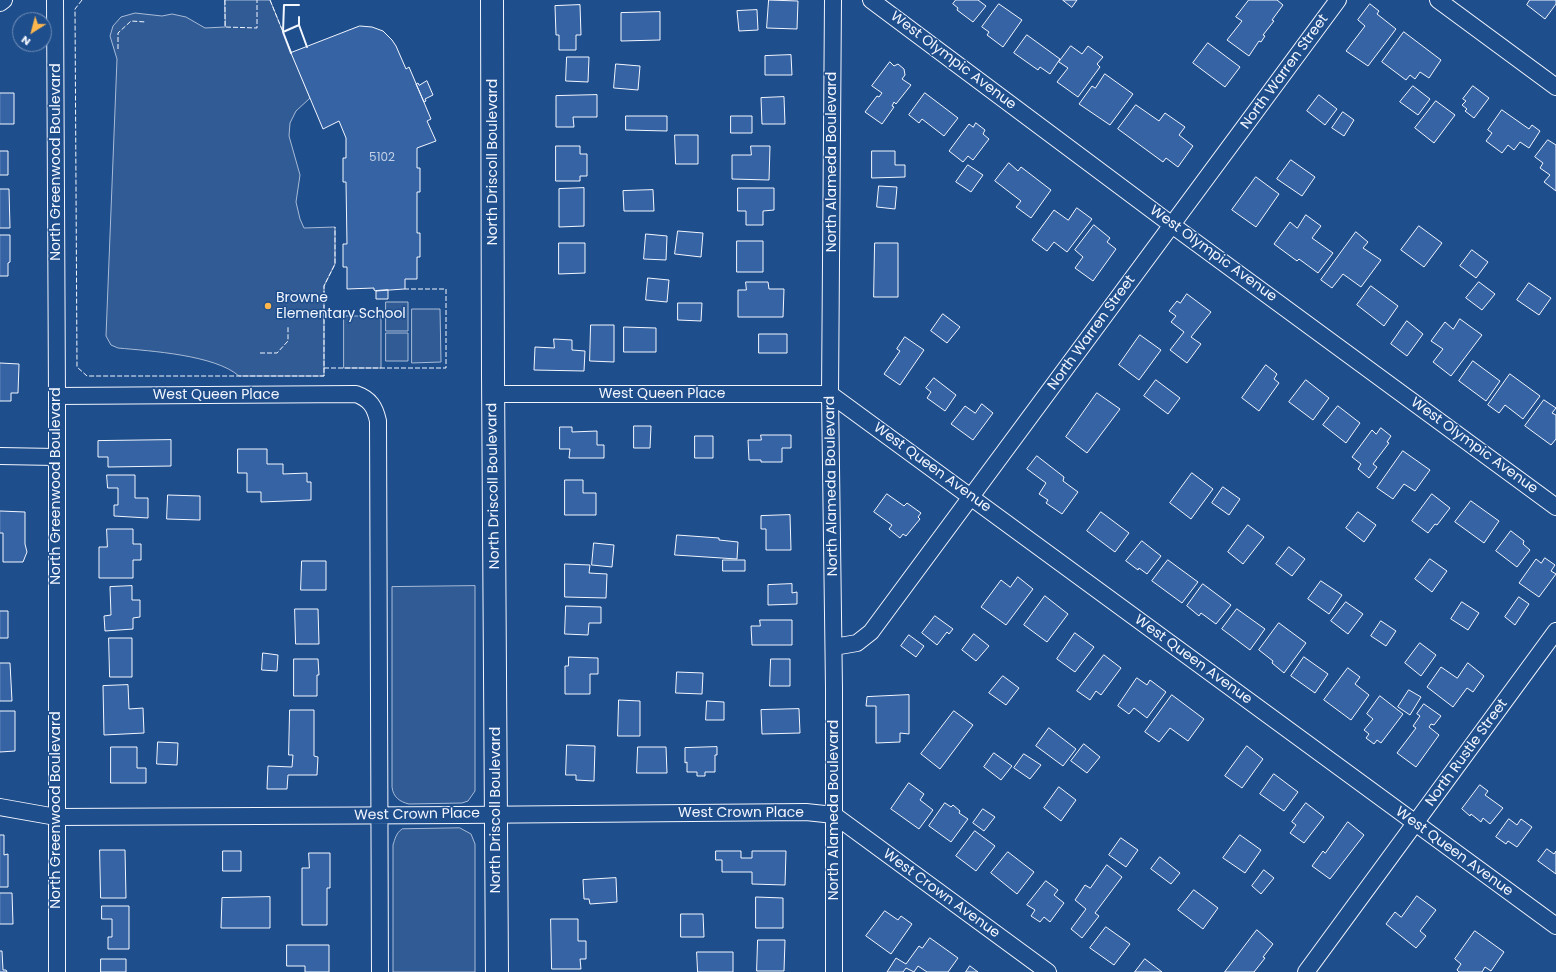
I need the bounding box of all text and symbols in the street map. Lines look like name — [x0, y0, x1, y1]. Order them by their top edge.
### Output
street label: West Olympic Avenue — [887, 8, 1019, 114]
street label: North Warren Street — [1238, 11, 1332, 133]
north arrow — [12, 12, 52, 52]
text: N — [17, 32, 34, 50]
street label: North Greenwood Boulevard — [48, 63, 64, 261]
street label: North Alameda Boulevard — [824, 72, 840, 252]
street label: North Driscoll Boulevard — [485, 79, 501, 245]
house number: 5102 — [369, 151, 395, 165]
street label: West Olympic Avenue — [1146, 202, 1280, 306]
street label: North Warren Street — [1045, 272, 1139, 394]
place label: Browne Elementary School — [276, 290, 406, 322]
marker: Browne Elementary School — [263, 301, 273, 311]
street label: West Queen Place — [599, 386, 725, 402]
street label: North Greenwood Boulevard — [48, 387, 64, 585]
street label: West Queen Place — [153, 387, 279, 403]
street label: West Olympic Avenue — [1407, 394, 1541, 498]
street label: North Alameda Boulevard — [822, 396, 842, 576]
street label: North Driscoll Boulevard — [484, 403, 504, 569]
street label: West Queen Avenue — [870, 420, 994, 516]
street label: West Queen Avenue — [1131, 612, 1255, 708]
street label: North Rustle Street — [1422, 696, 1512, 810]
street label: North Greenwood Boulevard — [48, 711, 64, 909]
street label: North Alameda Boulevard — [826, 720, 842, 900]
street label: North Driscoll Boulevard — [488, 727, 504, 893]
street label: West Queen Avenue — [1392, 804, 1516, 900]
street label: West Crown Place — [678, 805, 804, 821]
street label: West Crown Place — [354, 806, 480, 824]
street label: West Crown Avenue — [879, 846, 1003, 942]

